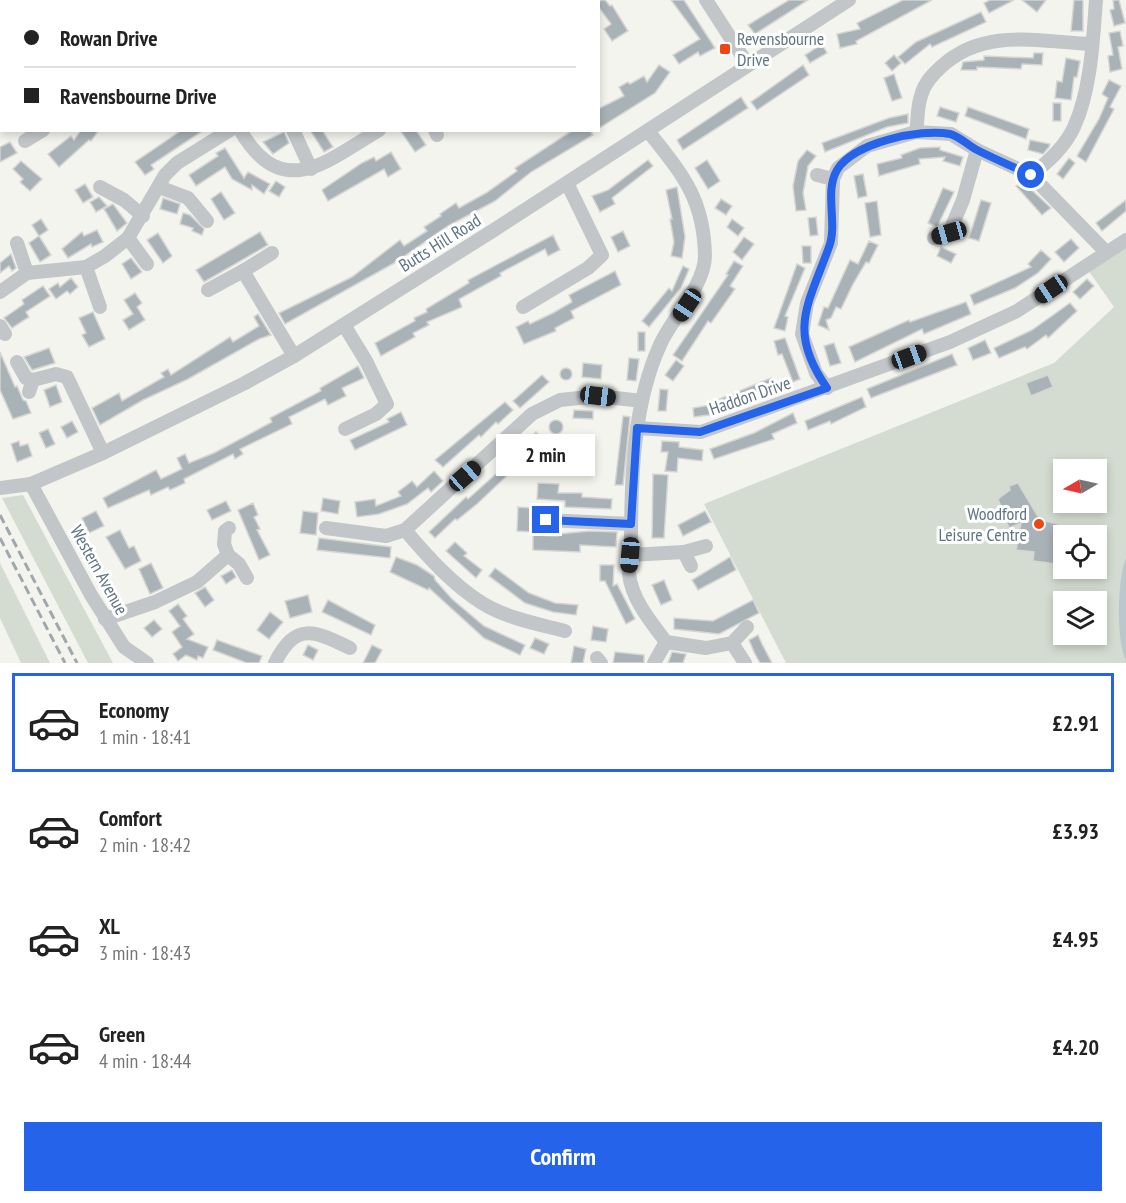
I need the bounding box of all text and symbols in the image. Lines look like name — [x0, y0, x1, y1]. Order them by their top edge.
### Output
text: Rowan Drive — [60, 24, 158, 52]
place label: Revensbourne Drive — [737, 27, 824, 71]
marker: Revensbourne Drive — [718, 42, 732, 56]
text: Ravensbourne Drive — [60, 82, 217, 110]
route start — [1017, 161, 1044, 188]
street label: Butts Hill Road — [394, 208, 485, 277]
car — [929, 219, 969, 247]
car — [1031, 271, 1071, 307]
car — [669, 285, 705, 325]
car — [889, 342, 929, 372]
street label: Haddon Drive — [706, 371, 794, 420]
car — [579, 385, 617, 407]
callout: 2 min — [496, 433, 596, 475]
text: 2 min — [525, 442, 566, 468]
car — [446, 457, 484, 495]
north arrow — [1053, 459, 1107, 513]
map controls — [1053, 459, 1107, 645]
place label: Woodford Leisure Centre — [939, 502, 1027, 546]
route end — [532, 506, 559, 533]
marker: Woodford Leisure Centre — [1032, 517, 1046, 531]
street label: Western Avenue — [65, 521, 133, 619]
button: locate — [1053, 525, 1107, 579]
car — [619, 536, 641, 574]
button: layers — [1053, 591, 1107, 645]
icon: car — [27, 696, 81, 750]
text: Economy — [99, 696, 169, 724]
text: £2.91 — [1052, 709, 1099, 737]
text: 1 min · 18:41 — [99, 724, 191, 750]
icon: car — [27, 804, 81, 858]
text: Comfort — [99, 804, 162, 832]
text: £3.93 — [1052, 817, 1099, 845]
text: 2 min · 18:42 — [99, 832, 191, 858]
icon: car — [27, 912, 81, 966]
text: XL — [99, 912, 120, 940]
text: £4.95 — [1052, 925, 1099, 953]
text: 3 min · 18:43 — [99, 940, 191, 966]
icon: car — [27, 1020, 81, 1074]
text: Green — [99, 1020, 145, 1048]
text: £4.20 — [1052, 1033, 1099, 1061]
text: 4 min · 18:44 — [99, 1048, 191, 1074]
button: Confirm — [24, 1122, 1102, 1191]

